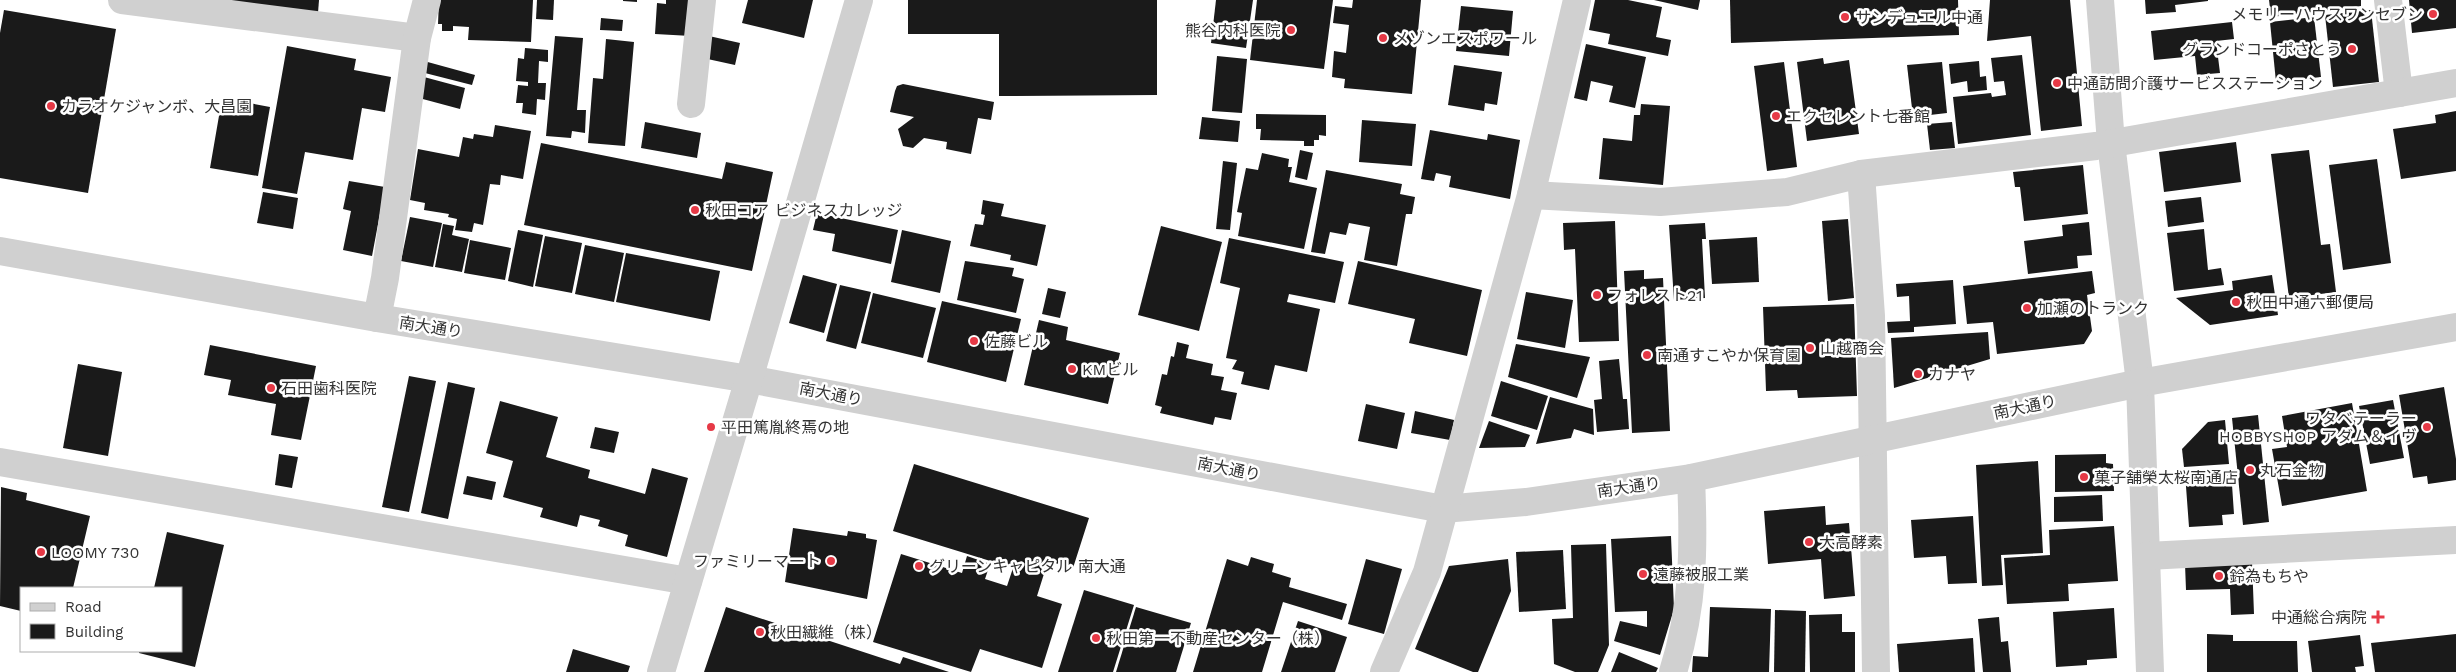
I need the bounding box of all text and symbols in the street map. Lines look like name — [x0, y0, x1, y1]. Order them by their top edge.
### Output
place label: メモリーハウスワンセブン — [2231, 5, 2423, 24]
place label: サンデュエル中通 — [1855, 8, 1983, 27]
marker: メモリーハウスワンセブン — [2427, 8, 2439, 20]
marker: サンデュエル中通 — [1839, 11, 1851, 23]
place label: 熊谷内科医院 — [1185, 21, 1281, 40]
marker: 熊谷内科医院 — [1285, 24, 1297, 36]
place label: メゾンエスポワール — [1393, 29, 1537, 48]
marker: メゾンエスポワール — [1377, 32, 1389, 44]
place label: グランドコーポさとう — [2182, 40, 2342, 59]
marker: グランドコーポさとう — [2346, 43, 2358, 55]
place label: 中通訪問介護サービスステーション — [2067, 74, 2323, 93]
marker: 中通訪問介護サービスステーション — [2051, 77, 2063, 89]
place label: カラオケジャンボ、大昌園 — [61, 97, 252, 116]
marker: カラオケジャンボ、大昌園 — [45, 100, 57, 112]
place label: エクセレント七番館 — [1786, 107, 1930, 126]
marker: エクセレント七番館 — [1770, 110, 1782, 122]
place label: 秋田コア ビジネスカレッジ — [705, 201, 902, 220]
marker: 秋田コア ビジネスカレッジ — [689, 204, 701, 216]
place label: フォレスト21 — [1607, 286, 1703, 305]
marker: フォレスト21 — [1591, 289, 1603, 301]
place label: 秋田中通六郵便局 — [2246, 293, 2374, 312]
marker: 秋田中通六郵便局 — [2230, 296, 2242, 308]
place label: 加瀬のトランク — [2037, 299, 2149, 318]
marker: 加瀬のトランク — [2021, 302, 2033, 314]
street label: 南大通り — [398, 313, 464, 341]
place label: 佐藤ビル — [984, 332, 1048, 351]
marker: 佐藤ビル — [968, 335, 980, 347]
place label: 山越商会 — [1820, 339, 1884, 358]
marker: 山越商会 — [1804, 342, 1816, 354]
place label: 南通すこやか保育園 — [1657, 346, 1801, 365]
marker: 南通すこやか保育園 — [1641, 349, 1653, 361]
place label: KMビル — [1082, 360, 1138, 379]
marker: KMビル — [1066, 363, 1078, 375]
place label: カナヤ — [1928, 365, 1976, 384]
marker: カナヤ — [1912, 368, 1924, 380]
place label: 石田歯科医院 — [281, 379, 377, 398]
street label: 南大通り — [798, 379, 864, 409]
marker: 石田歯科医院 — [265, 382, 277, 394]
street label: 南大通り — [1992, 391, 2058, 423]
place label: ワタベテーラー HOBBYSHOP アダム＆イヴ — [2219, 409, 2417, 446]
place label: 平田篤胤終焉の地 — [721, 418, 849, 437]
marker: 平田篤胤終焉の地 — [705, 421, 717, 433]
marker: ワタベテーラー HOBBYSHOP アダム＆イヴ — [2421, 421, 2433, 433]
street label: 南大通り — [1196, 454, 1262, 484]
place label: 丸石金物 — [2260, 461, 2324, 480]
marker: 丸石金物 — [2244, 464, 2256, 476]
place label: 菓子舗榮太桜南通店 — [2094, 468, 2238, 487]
marker: 菓子舗榮太桜南通店 — [2078, 471, 2090, 483]
street label: 南大通り — [1596, 473, 1662, 501]
place label: 大高酵素 — [1819, 533, 1883, 552]
marker: 大高酵素 — [1803, 536, 1815, 548]
place label: LOOMY 730 — [51, 543, 139, 562]
marker: LOOMY 730 — [35, 546, 47, 558]
place label: ファミリーマート — [693, 552, 821, 571]
marker: ファミリーマート — [825, 555, 837, 567]
place label: グリーンキャピタル 南大通 — [929, 557, 1126, 576]
marker: グリーンキャピタル 南大通 — [913, 560, 925, 572]
place label: 遠藤被服工業 — [1653, 565, 1749, 584]
place label: 鈴為もちや — [2229, 567, 2309, 586]
marker: 遠藤被服工業 — [1637, 568, 1649, 580]
marker: 鈴為もちや — [2213, 570, 2225, 582]
legend — [20, 587, 182, 652]
text: Road — [65, 598, 102, 616]
place label: 中通総合病院 — [2271, 608, 2367, 627]
marker: 中通総合病院 — [2371, 610, 2385, 624]
text: Building — [65, 623, 123, 641]
place label: 秋田繊維（株） — [770, 623, 882, 642]
marker: 秋田繊維（株） — [754, 626, 766, 638]
place label: 秋田第一不動産センター（株） — [1106, 629, 1330, 648]
marker: 秋田第一不動産センター（株） — [1090, 632, 1102, 644]

